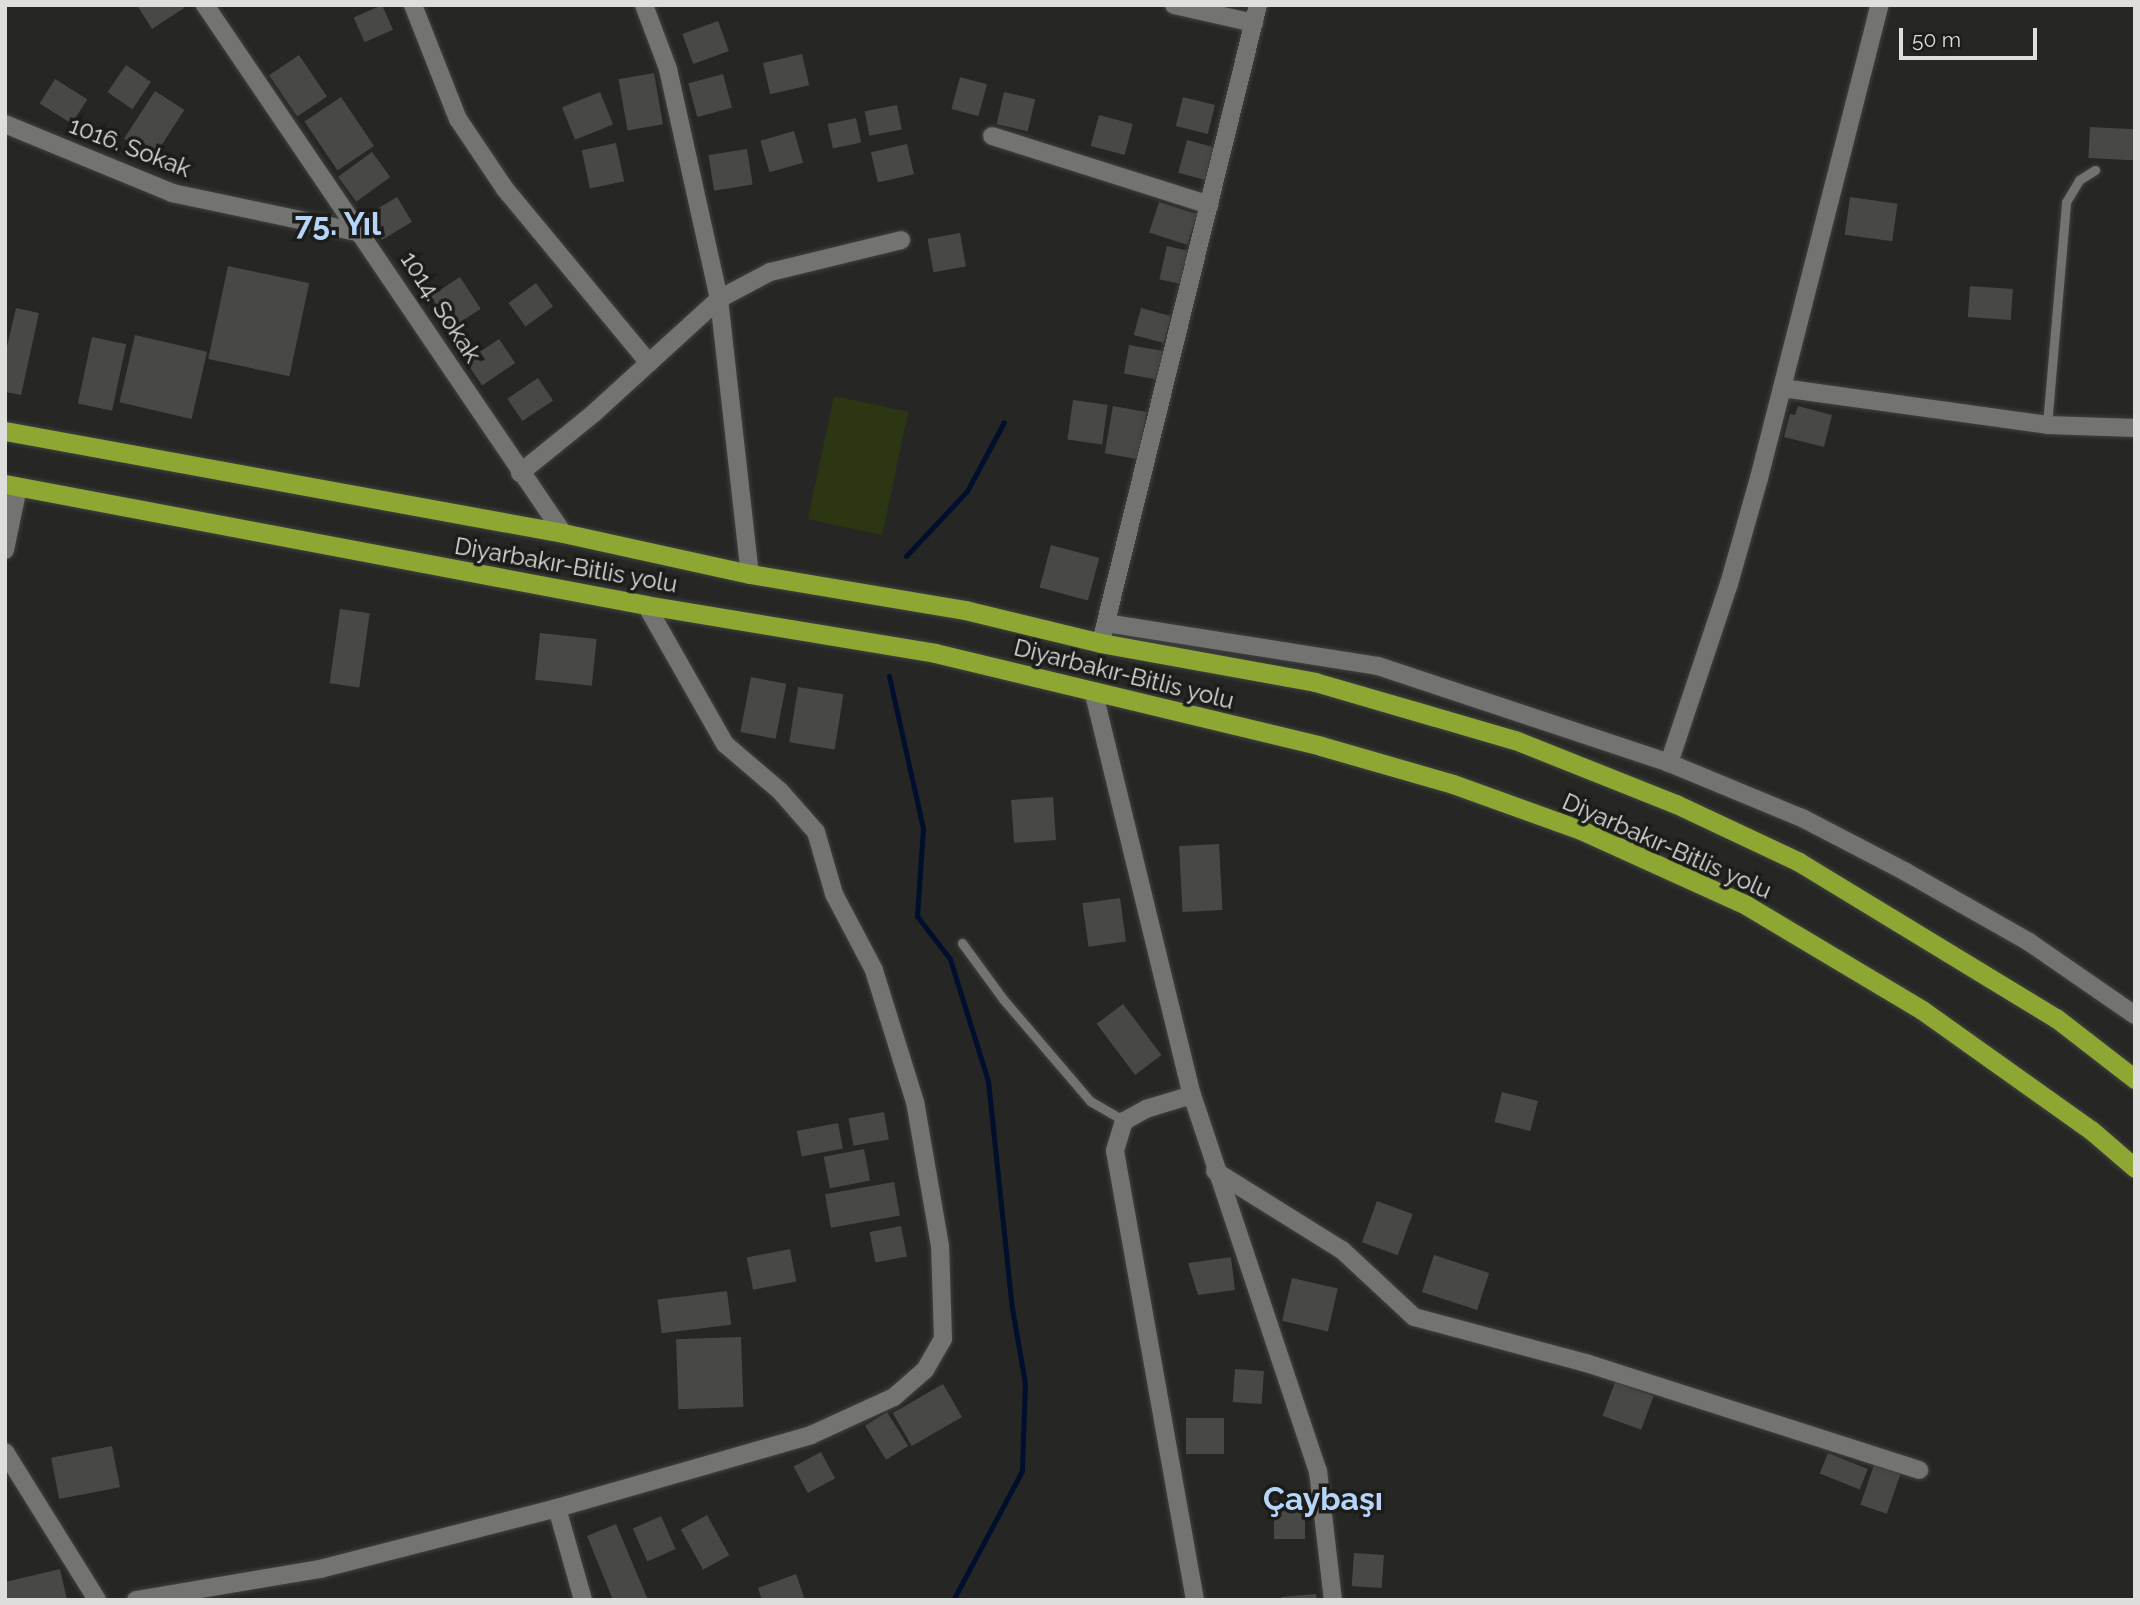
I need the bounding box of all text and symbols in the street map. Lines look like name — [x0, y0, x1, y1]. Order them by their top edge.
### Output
scale bar — [1902, 14, 2040, 58]
text: 50 m — [1912, 27, 1961, 52]
street label: 1016. Sokak — [65, 111, 195, 183]
district label: 75. Yıl — [294, 205, 382, 243]
street label: 1014. Sokak — [395, 246, 487, 368]
street label: Diyarbakır-Bitlis yolu — [452, 531, 680, 599]
street label: Diyarbakır-Bitlis yolu — [1011, 633, 1237, 715]
street label: Diyarbakır-Bitlis yolu — [1558, 787, 1776, 905]
district label: Çaybaşı — [1263, 1480, 1383, 1518]

